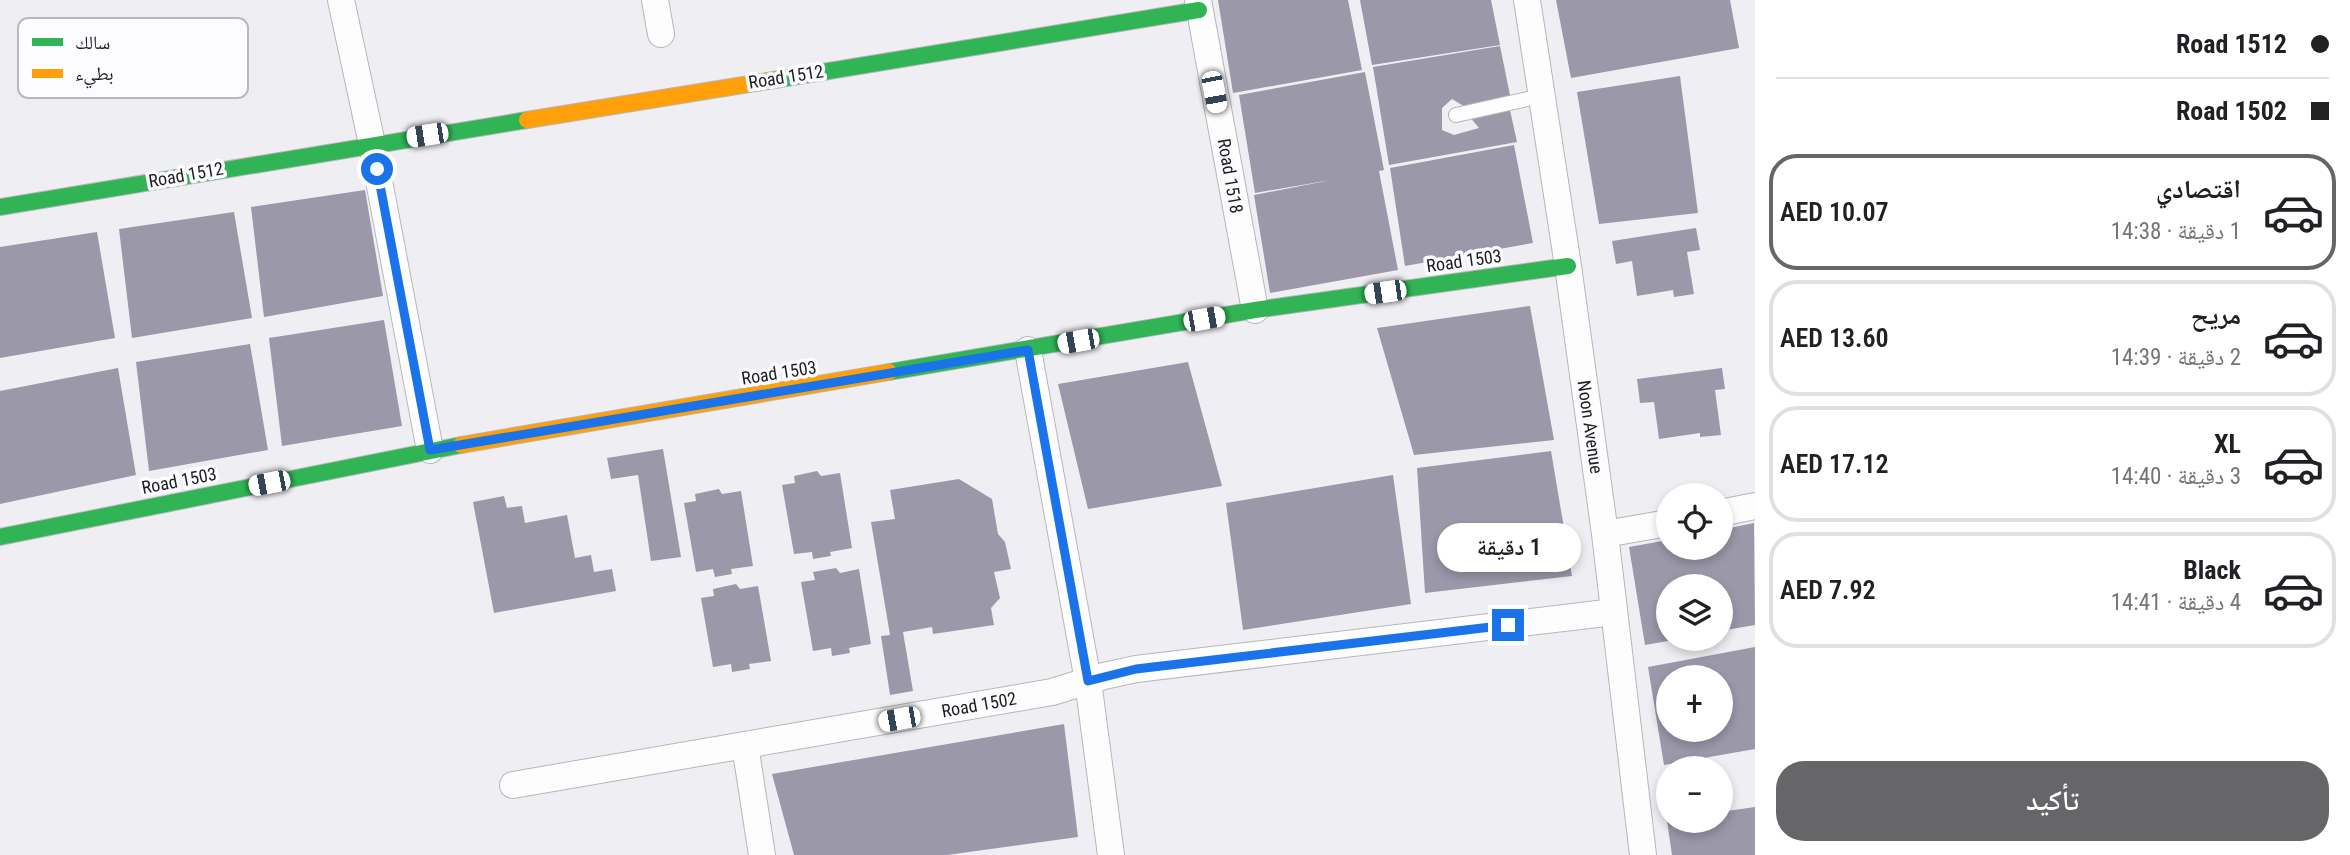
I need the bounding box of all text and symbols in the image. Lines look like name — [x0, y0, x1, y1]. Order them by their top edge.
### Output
legend — [18, 18, 248, 98]
text: Road 1512 — [2176, 29, 2287, 59]
text: سالك — [75, 31, 110, 54]
street label: Road 1512 — [747, 60, 825, 93]
text: بطيء — [75, 62, 114, 89]
car — [1200, 69, 1229, 115]
text: Road 1502 — [2176, 96, 2287, 126]
car — [405, 121, 450, 149]
street label: Road 1518 — [1214, 137, 1247, 215]
route start — [361, 153, 393, 185]
street label: Road 1512 — [147, 158, 225, 191]
text: اقتصادي — [2156, 174, 2241, 204]
icon: car — [2262, 181, 2325, 244]
text: AED 10.07 — [1780, 197, 1889, 227]
text: 1 دقيقة · 14:38 — [2111, 218, 2241, 245]
street label: Road 1503 — [1425, 245, 1503, 276]
car — [1363, 279, 1408, 305]
text: مريح — [2191, 300, 2241, 330]
car — [1182, 305, 1227, 333]
icon: car — [2262, 307, 2325, 370]
text: AED 13.60 — [1780, 323, 1889, 353]
car — [1056, 327, 1101, 355]
text: 2 دقيقة · 14:39 — [2111, 344, 2241, 371]
street label: Road 1503 — [740, 356, 818, 389]
street label: Noon Avenue — [1574, 379, 1607, 475]
text: XL — [2214, 429, 2241, 459]
icon: car — [2262, 433, 2325, 496]
text: AED 17.12 — [1780, 449, 1889, 479]
street label: Road 1503 — [140, 463, 218, 498]
text: 3 دقيقة · 14:40 — [2111, 463, 2241, 490]
car — [247, 469, 292, 497]
map controls — [1656, 483, 1733, 833]
button: locate — [1656, 483, 1733, 560]
callout: 1 دقيقة — [1436, 524, 1580, 572]
text: 1 دقيقة — [1477, 534, 1541, 561]
text: Black — [2183, 555, 2241, 585]
icon: car — [2262, 559, 2325, 622]
button: layers — [1656, 574, 1733, 651]
text: AED 7.92 — [1780, 575, 1876, 605]
text: 4 دقيقة · 14:41 — [2111, 589, 2241, 616]
route end — [1492, 609, 1524, 641]
button: + — [1656, 665, 1733, 742]
street label: Road 1502 — [940, 688, 1018, 721]
car — [877, 705, 922, 733]
button: − — [1656, 756, 1733, 833]
button: تأكيد — [1776, 761, 2329, 841]

